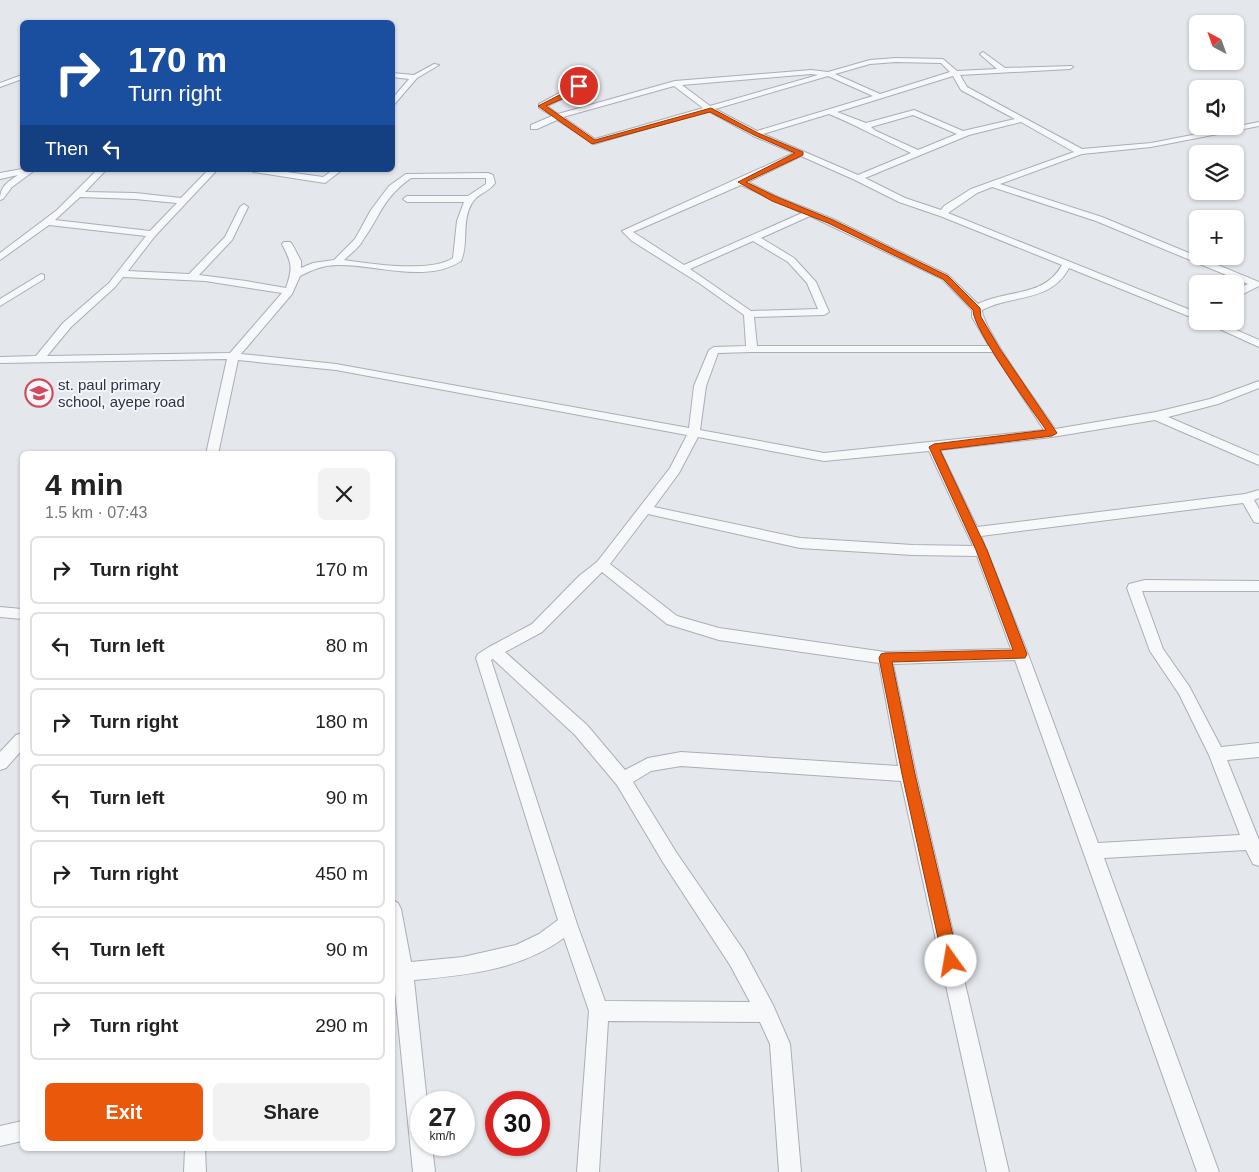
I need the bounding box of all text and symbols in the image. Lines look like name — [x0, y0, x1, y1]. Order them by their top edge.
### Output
north arrow — [1189, 15, 1244, 70]
map controls — [1189, 15, 1244, 330]
icon: right — [45, 40, 110, 105]
text: 170 m — [128, 40, 227, 79]
pin — [558, 65, 600, 107]
icon: arrive — [565, 72, 593, 100]
button: sound — [1189, 80, 1244, 135]
text: Turn right — [128, 81, 221, 106]
icon: left — [98, 135, 126, 163]
text: Then — [45, 138, 88, 159]
button: layers — [1189, 145, 1244, 200]
button: + — [1189, 210, 1244, 265]
button: − — [1189, 275, 1244, 330]
place label: st. paul primary school, ayepe road — [58, 376, 185, 410]
school or university icon: st. paul primary school, ayepe road — [24, 378, 54, 408]
text: 4 min — [45, 468, 123, 501]
button: close — [318, 468, 370, 520]
text: 1.5 km · 07:43 — [45, 504, 147, 521]
icon: right — [47, 556, 75, 584]
text: Turn right — [90, 559, 178, 580]
text: 170 m — [315, 559, 368, 580]
icon: left — [47, 632, 75, 660]
text: Turn left — [90, 635, 165, 656]
text: 80 m — [326, 635, 368, 656]
icon: right — [47, 708, 75, 736]
text: Turn right — [90, 711, 178, 732]
text: 180 m — [315, 711, 368, 732]
icon: left — [47, 784, 75, 812]
text: Turn left — [90, 787, 165, 808]
text: 90 m — [326, 787, 368, 808]
icon: right — [47, 860, 75, 888]
text: Turn right — [90, 863, 178, 884]
text: 450 m — [315, 863, 368, 884]
position arrow — [924, 934, 976, 986]
icon: left — [47, 936, 75, 964]
text: Turn left — [90, 939, 165, 960]
text: 90 m — [326, 939, 368, 960]
icon: right — [47, 1012, 75, 1040]
text: Turn right — [90, 1015, 178, 1036]
text: 290 m — [315, 1015, 368, 1036]
button: Exit — [45, 1083, 203, 1141]
button: Share — [213, 1083, 370, 1141]
speed limit sign: 30 — [485, 1091, 550, 1156]
text: 27 — [429, 1103, 456, 1131]
text: km/h — [429, 1129, 456, 1143]

